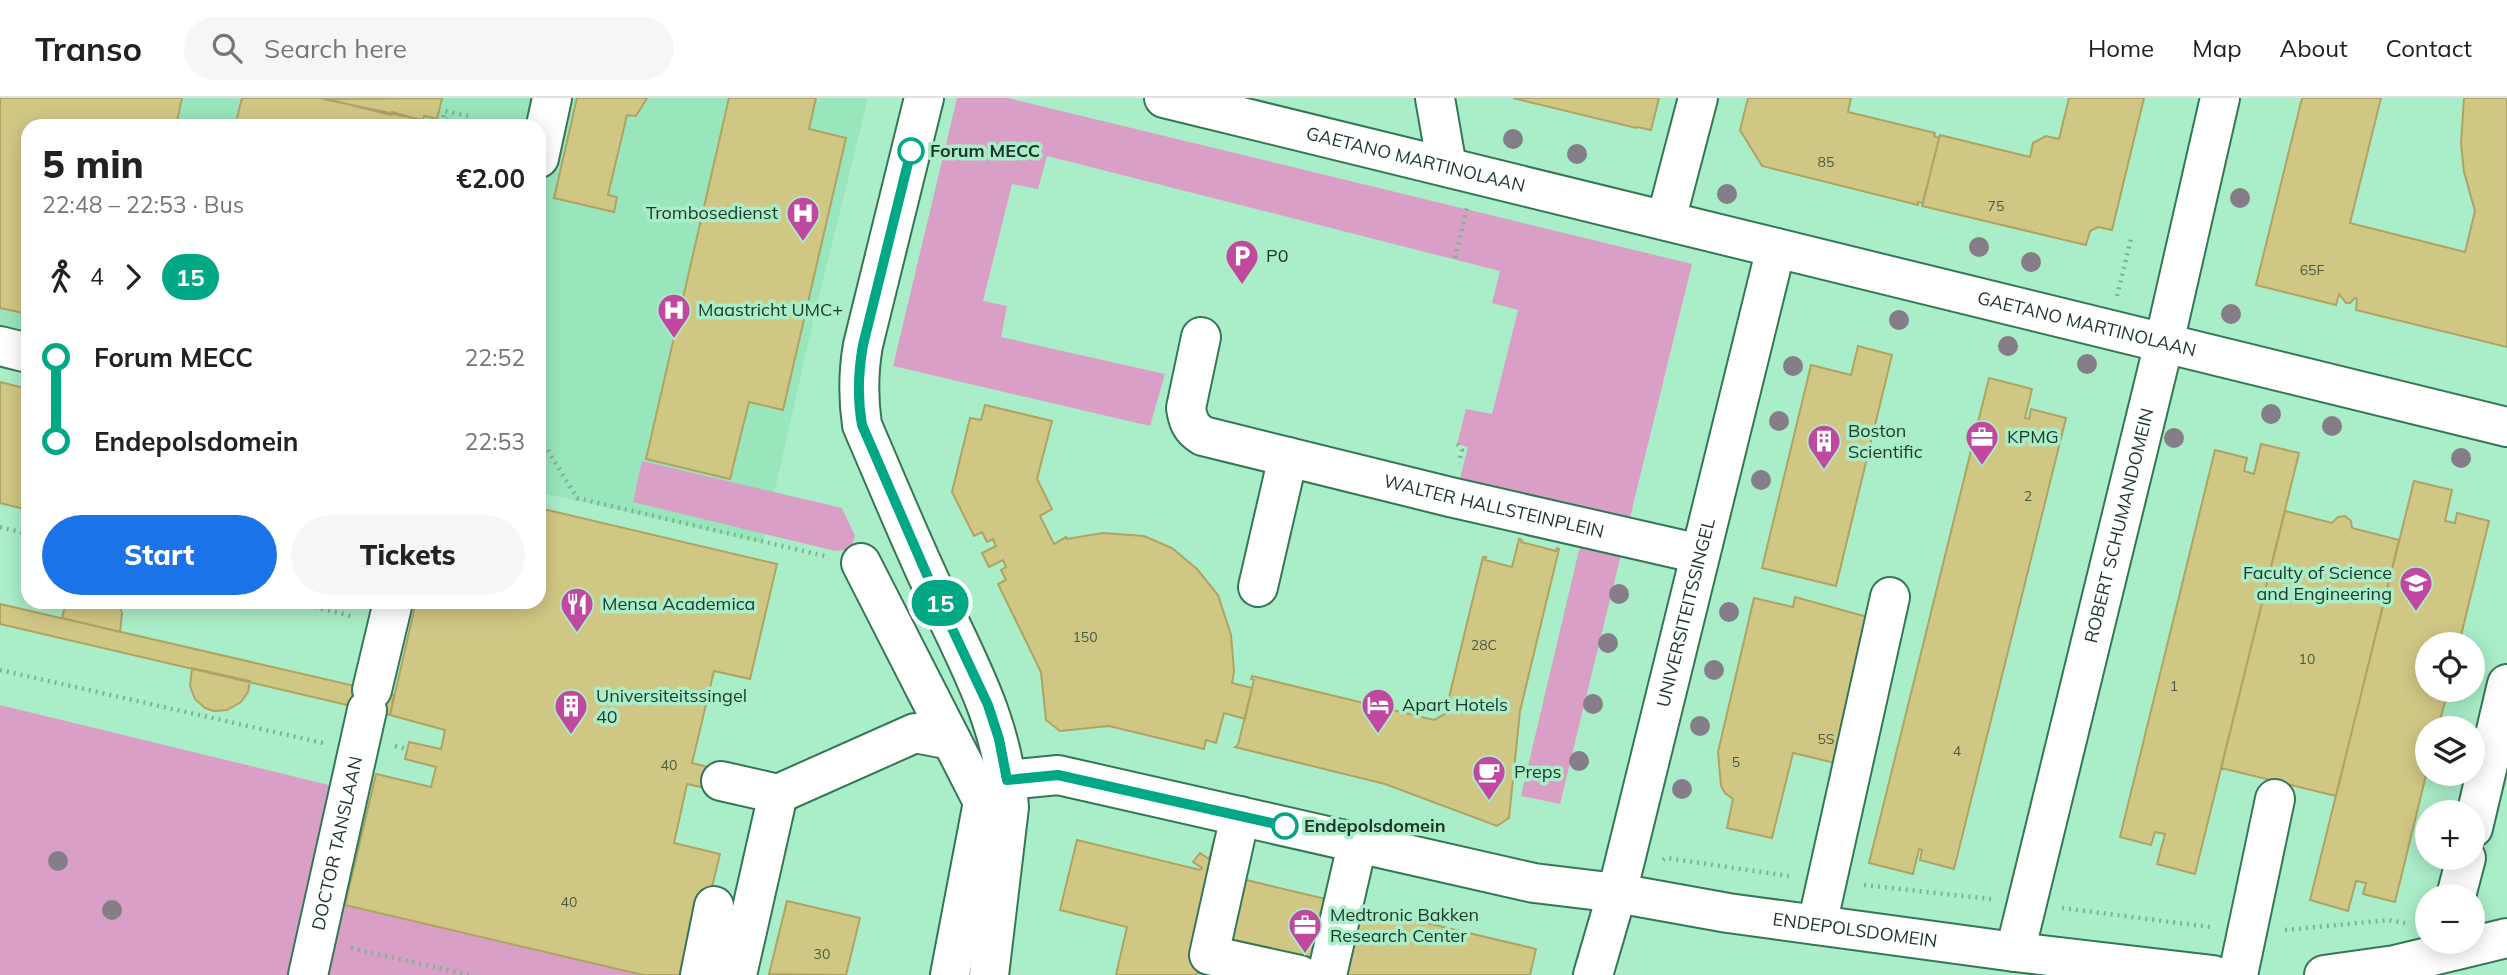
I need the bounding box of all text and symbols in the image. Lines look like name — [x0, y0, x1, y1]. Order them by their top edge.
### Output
search box — [184, 17, 674, 80]
text: Transo — [35, 28, 142, 69]
icon: search — [208, 29, 246, 67]
text: Search here — [264, 32, 407, 65]
text: Home — [2088, 33, 2154, 63]
text: Map — [2192, 33, 2242, 63]
text: About — [2280, 33, 2348, 63]
text: Contact — [2386, 33, 2472, 63]
street label: GAETANO MARTINOLAAN — [1304, 121, 1528, 197]
marker: Forum MECC — [898, 138, 924, 164]
place label: Forum MECC — [930, 139, 1040, 162]
text: 5 min — [42, 140, 144, 188]
house number: 85 — [1818, 153, 1834, 171]
text: €2.00 — [456, 162, 525, 195]
text: 22:48 – 22:53 · Bus — [42, 190, 244, 219]
hospital icon: Trombosedienst — [784, 194, 822, 243]
house number: 75 — [1988, 197, 2004, 215]
place label: Trombosedienst — [646, 201, 778, 224]
parking icon: P0 — [1223, 237, 1261, 286]
place label: P0 — [1266, 244, 1289, 267]
icon: walk — [42, 258, 80, 296]
icon: forward — [114, 258, 152, 296]
house number: 65F — [2300, 261, 2324, 279]
text: 4 — [90, 262, 104, 291]
text: 15 — [176, 262, 205, 292]
street label: GAETANO MARTINOLAAN — [1975, 286, 2199, 361]
hospital icon: Maastricht UMC+ — [655, 291, 693, 340]
place label: Maastricht UMC+ — [698, 298, 843, 321]
text: Forum MECC — [94, 341, 253, 374]
text: 22:52 — [465, 343, 525, 372]
street label: ROBERT SCHUMANDOMEIN — [2079, 406, 2159, 645]
office icon: KPMG — [1963, 418, 2001, 467]
place label: Boston Scientific — [1848, 419, 1923, 463]
building icon: Boston Scientific — [1805, 422, 1843, 471]
text: Endepolsdomein — [94, 425, 298, 458]
place label: KPMG — [2007, 425, 2059, 448]
text: 22:53 — [465, 427, 525, 456]
street label: WALTER HALLSTEINPLEIN — [1381, 469, 1606, 543]
house number: 2 — [2024, 487, 2032, 505]
button: Start — [42, 515, 277, 595]
button: Tickets — [291, 515, 525, 595]
street label: UNIVERSITEITSSINGEL — [1651, 516, 1720, 709]
place label: Faculty of Science and Engineering — [2243, 561, 2392, 605]
school or university icon: Faculty of Science and Engineering — [2397, 564, 2435, 613]
line badge: 15 — [908, 580, 972, 626]
restaurant icon: Mensa Academica — [558, 585, 596, 634]
text: 15 — [926, 588, 954, 618]
place label: Mensa Academica — [602, 592, 755, 615]
house number: 150 — [1072, 628, 1098, 646]
map controls — [2415, 632, 2485, 954]
button: locate — [2415, 632, 2485, 702]
house number: 28C — [1471, 636, 1497, 654]
house number: 10 — [2299, 650, 2315, 668]
house number: 1 — [2170, 677, 2178, 695]
place label: Universiteitssingel 40 — [596, 684, 747, 728]
hotel icon: Apart Hotels — [1359, 686, 1397, 735]
building icon: Universiteitssingel 40 — [552, 687, 590, 736]
place label: Apart Hotels — [1402, 693, 1508, 716]
button: layers — [2415, 716, 2485, 786]
house number: 5S — [1817, 730, 1835, 748]
house number: 4 — [1953, 742, 1962, 760]
cafe icon: Preps — [1470, 753, 1508, 802]
house number: 5 — [1732, 753, 1740, 771]
street label: DOCTOR TANSLAAN — [306, 754, 367, 932]
house number: 40 — [661, 756, 677, 774]
place label: Preps — [1514, 760, 1562, 783]
button: + — [2415, 800, 2485, 870]
marker: Endepolsdomein — [1272, 813, 1298, 839]
place label: Endepolsdomein — [1304, 814, 1446, 837]
button: − — [2415, 884, 2485, 954]
house number: 40 — [561, 893, 577, 911]
place label: Medtronic Bakken Research Center — [1330, 903, 1479, 947]
office icon: Medtronic Bakken Research Center — [1286, 906, 1324, 955]
street label: ENDEPOLSDOMEIN — [1771, 907, 1939, 952]
house number: 30 — [814, 945, 830, 963]

